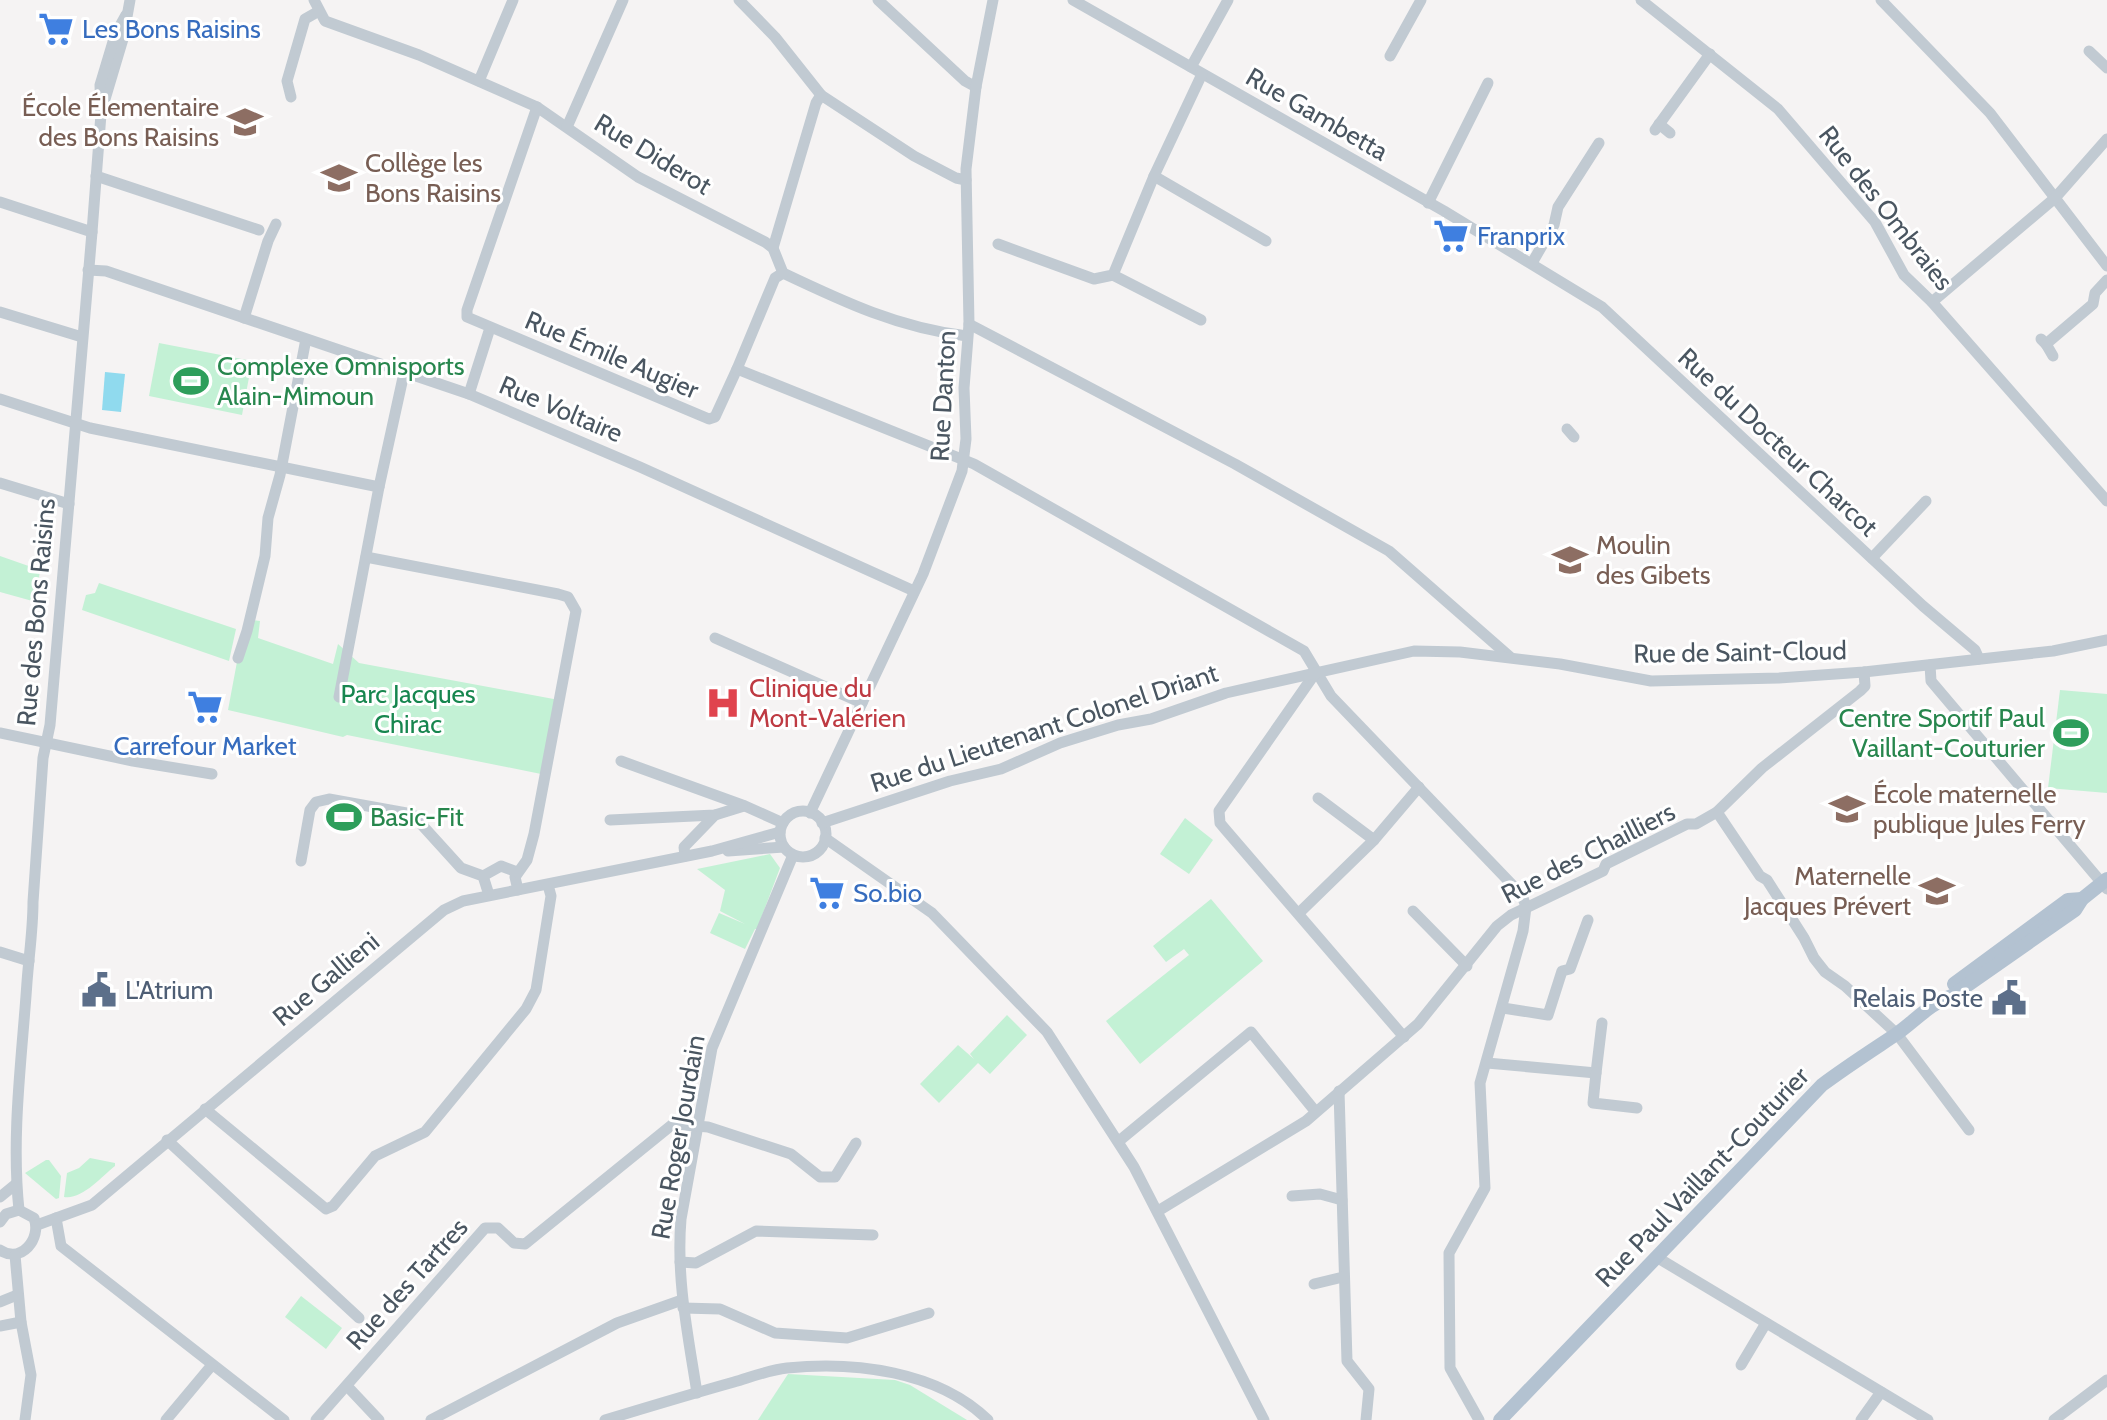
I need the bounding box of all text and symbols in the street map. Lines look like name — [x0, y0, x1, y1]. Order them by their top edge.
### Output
supermarket icon: Les Bons Raisins — [37, 10, 75, 48]
place label: Les Bons Raisins — [82, 13, 261, 45]
street label: Rue Gambetta — [1240, 60, 1394, 168]
place label: École Élementaire des Bons Raisins — [22, 91, 219, 153]
school or university icon: École Élementaire des Bons Raisins — [226, 103, 264, 141]
street label: Rue Diderot — [589, 107, 718, 202]
street label: Rue des Ombraies — [1812, 119, 1960, 297]
place label: Collège les Bons Raisins — [365, 147, 501, 209]
school or university icon: Collège les Bons Raisins — [320, 159, 358, 197]
supermarket icon: Franprix — [1432, 217, 1470, 255]
place label: Franprix — [1477, 220, 1566, 252]
street label: Rue Émile Augier — [520, 304, 704, 406]
street label: Rue Danton — [924, 330, 962, 462]
street label: Rue du Docteur Charcot — [1671, 341, 1885, 543]
place label: Complexe Omnisports Alain-Mimoun — [217, 350, 465, 412]
sports icon: Complexe Omnisports Alain-Mimoun — [172, 362, 210, 400]
street label: Rue Voltaire — [495, 369, 627, 449]
street label: Rue des Bons Raisins — [10, 497, 62, 727]
place label: Moulin des Gibets — [1596, 529, 1711, 591]
school or university icon: Moulin des Gibets — [1551, 541, 1589, 579]
street label: Rue de Saint-Cloud — [1633, 634, 1847, 670]
street label: Rue du Lieutenant Colonel Driant — [866, 657, 1222, 799]
place label: Clinique du Mont-Valérien — [749, 672, 906, 734]
park label: Parc Jacques Chirac — [340, 678, 476, 740]
hospital icon: Clinique du Mont-Valérien — [704, 684, 742, 722]
supermarket icon: Carrefour Market — [186, 688, 224, 726]
place label: Centre Sportif Paul Vaillant-Couturier — [1838, 702, 2046, 764]
sports icon: Centre Sportif Paul Vaillant-Couturier — [2052, 714, 2090, 752]
place label: Carrefour Market — [113, 730, 297, 762]
place label: École maternelle publique Jules Ferry — [1873, 778, 2086, 840]
school or university icon: École maternelle publique Jules Ferry — [1828, 790, 1866, 828]
street label: Rue des Chailliers — [1496, 795, 1680, 911]
sports icon: Basic-Fit — [325, 798, 363, 836]
place label: Basic-Fit — [370, 801, 464, 833]
place label: Maternelle Jacques Prévert — [1743, 860, 1911, 922]
school or university icon: Maternelle Jacques Prévert — [1918, 872, 1956, 910]
supermarket icon: So.bio — [808, 874, 846, 912]
place label: So.bio — [853, 877, 922, 909]
street label: Rue Gallieni — [266, 925, 386, 1033]
public building icon: L'Atrium — [80, 971, 118, 1009]
place label: L'Atrium — [125, 974, 213, 1006]
public building icon: Relais Poste — [1990, 979, 2028, 1017]
place label: Relais Poste — [1852, 982, 1983, 1014]
street label: Rue Roger Jourdain — [644, 1032, 712, 1242]
street label: Rue Paul Vaillant-Couturier — [1588, 1060, 1816, 1294]
street label: Rue des Tartres — [340, 1211, 475, 1356]

